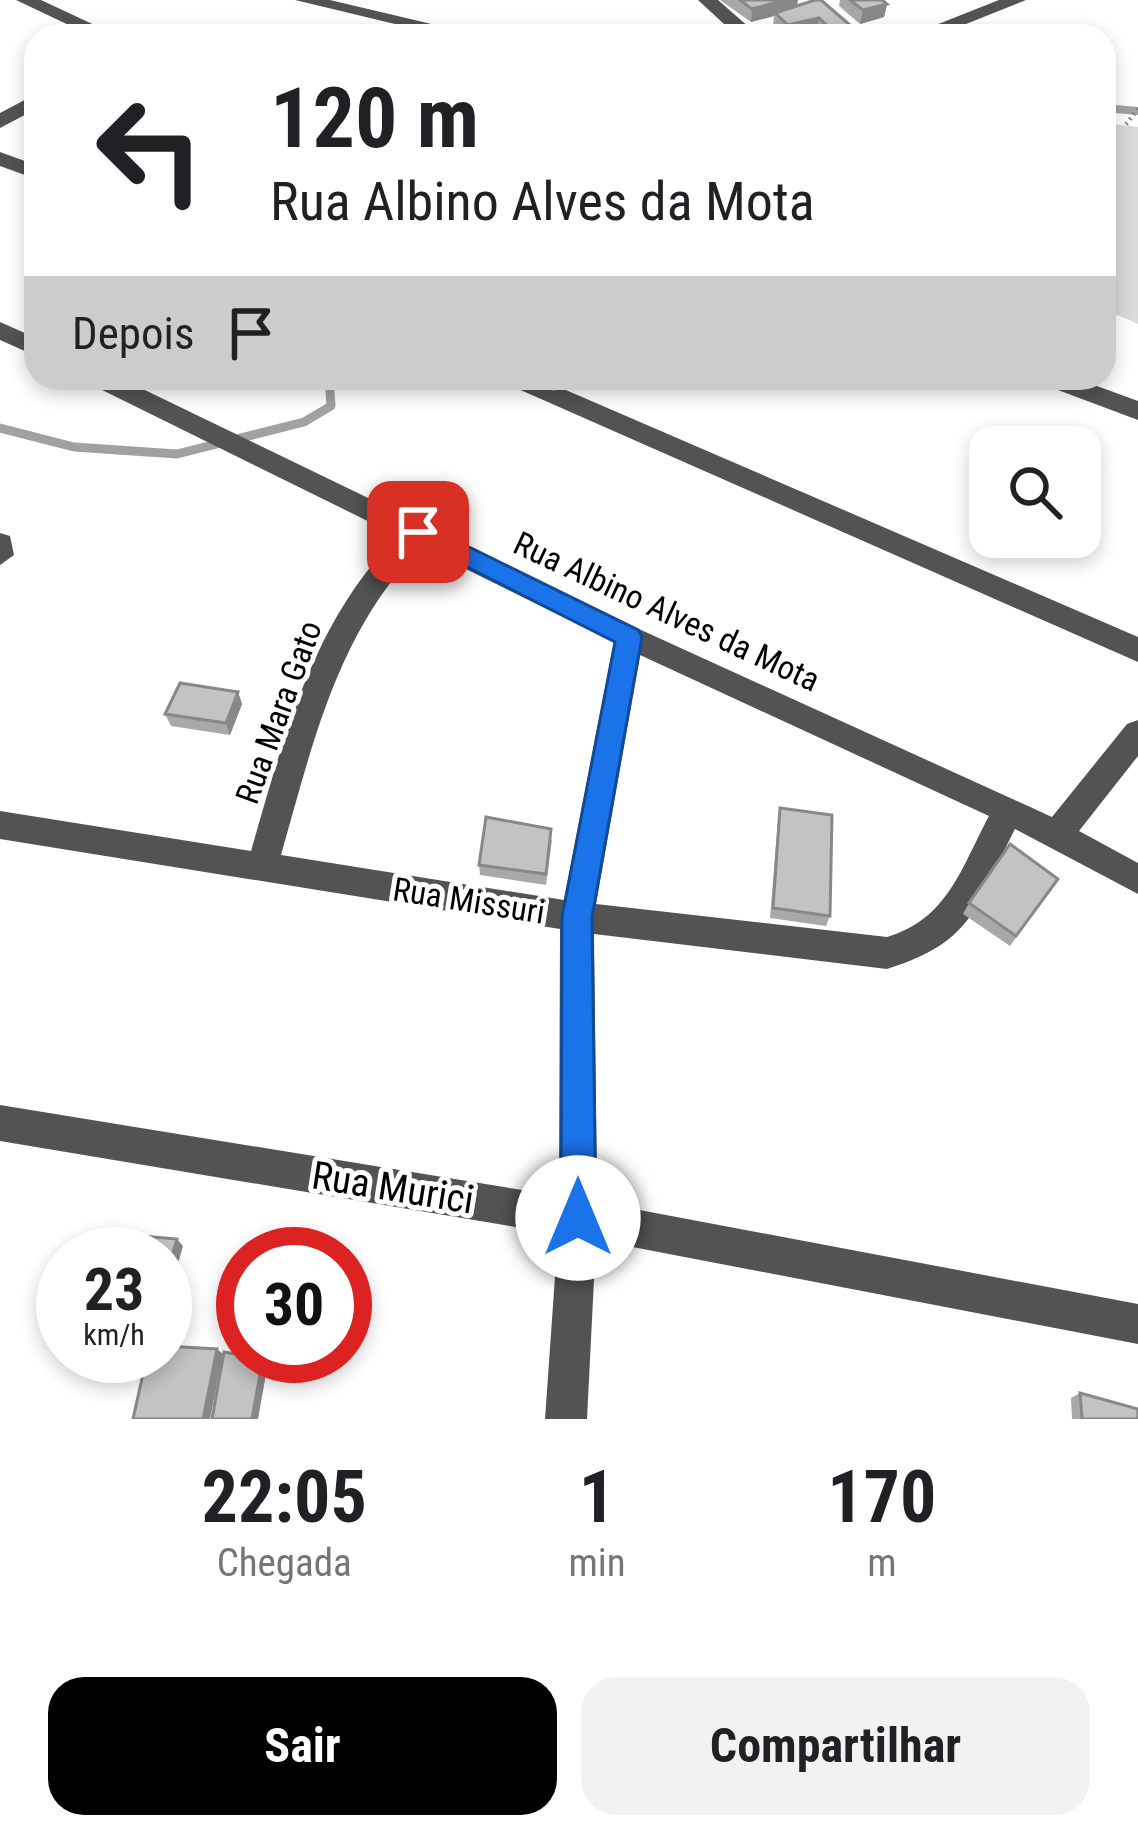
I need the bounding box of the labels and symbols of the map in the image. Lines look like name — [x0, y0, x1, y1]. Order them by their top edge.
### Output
pin — [367, 481, 469, 583]
street label: Rua Albino Alves da Mota — [508, 523, 826, 699]
street label: Rua Mara Gato — [227, 615, 330, 809]
street label: Rua Missuri — [390, 869, 548, 932]
street label: Rua Murici — [309, 1152, 477, 1223]
position arrow — [515, 1155, 641, 1281]
speed limit sign: 30 — [216, 1227, 372, 1383]

